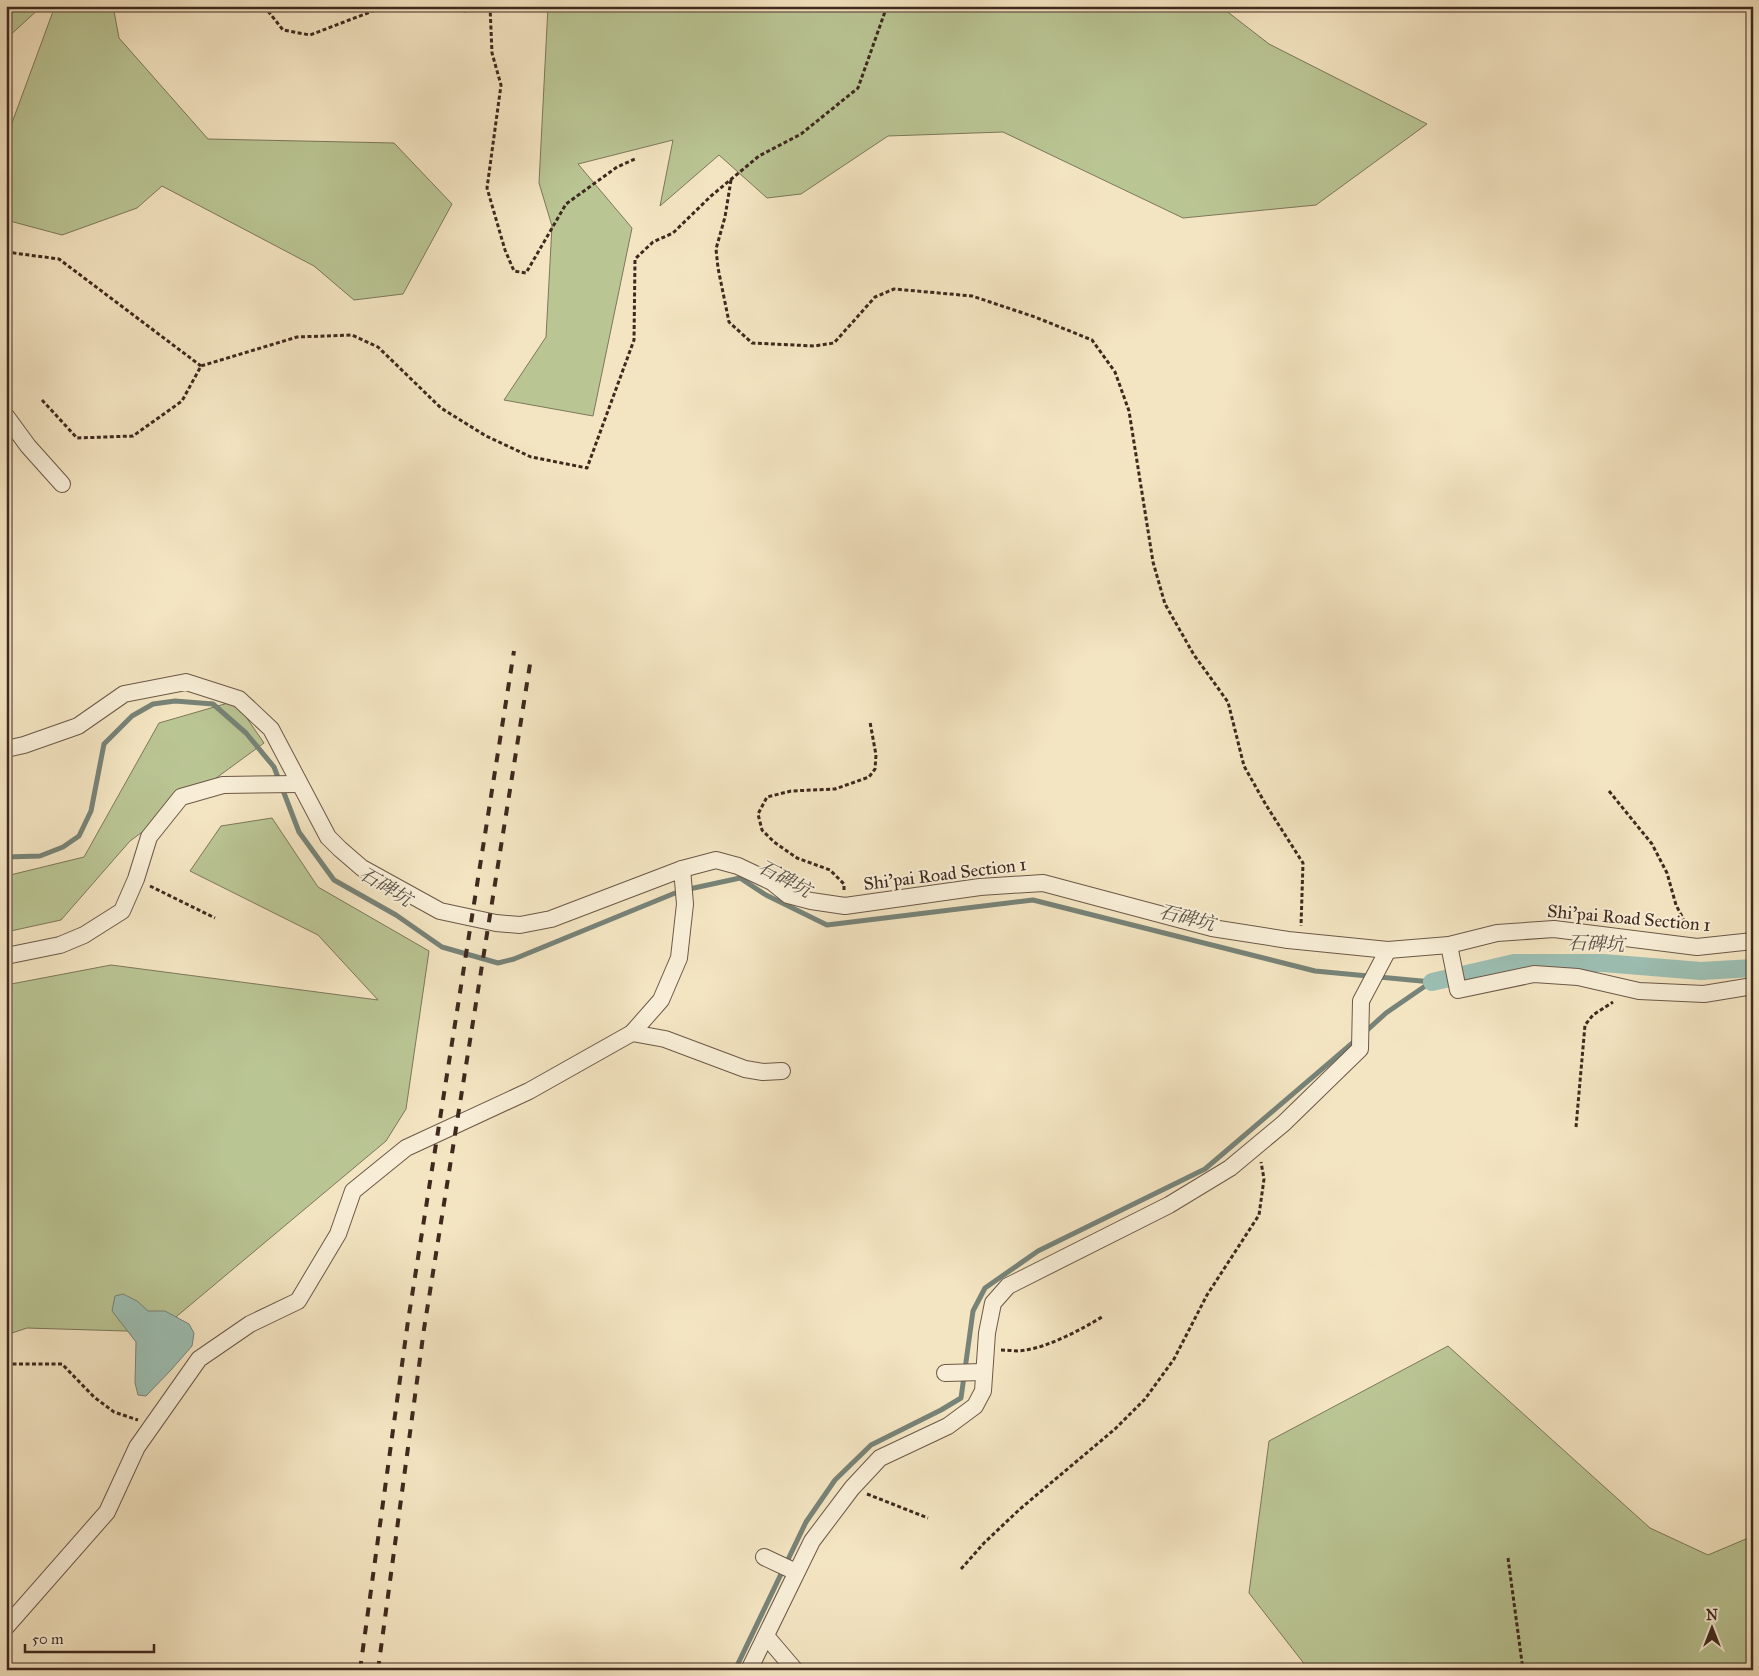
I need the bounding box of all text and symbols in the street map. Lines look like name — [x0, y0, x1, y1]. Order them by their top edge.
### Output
street label: Shi'pai Road Section 1 — [862, 853, 1028, 895]
water label: 石碑坑 — [754, 855, 818, 903]
water label: 石碑坑 — [355, 862, 419, 913]
water label: 石碑坑 — [1156, 899, 1220, 936]
street label: Shi'pai Road Section 1 — [1546, 900, 1712, 936]
water label: 石碑坑 — [1567, 931, 1628, 956]
north arrow — [1686, 1604, 1736, 1654]
text: N — [1706, 1607, 1718, 1624]
scale bar — [25, 1621, 154, 1653]
text: 50 m — [32, 1630, 64, 1648]

